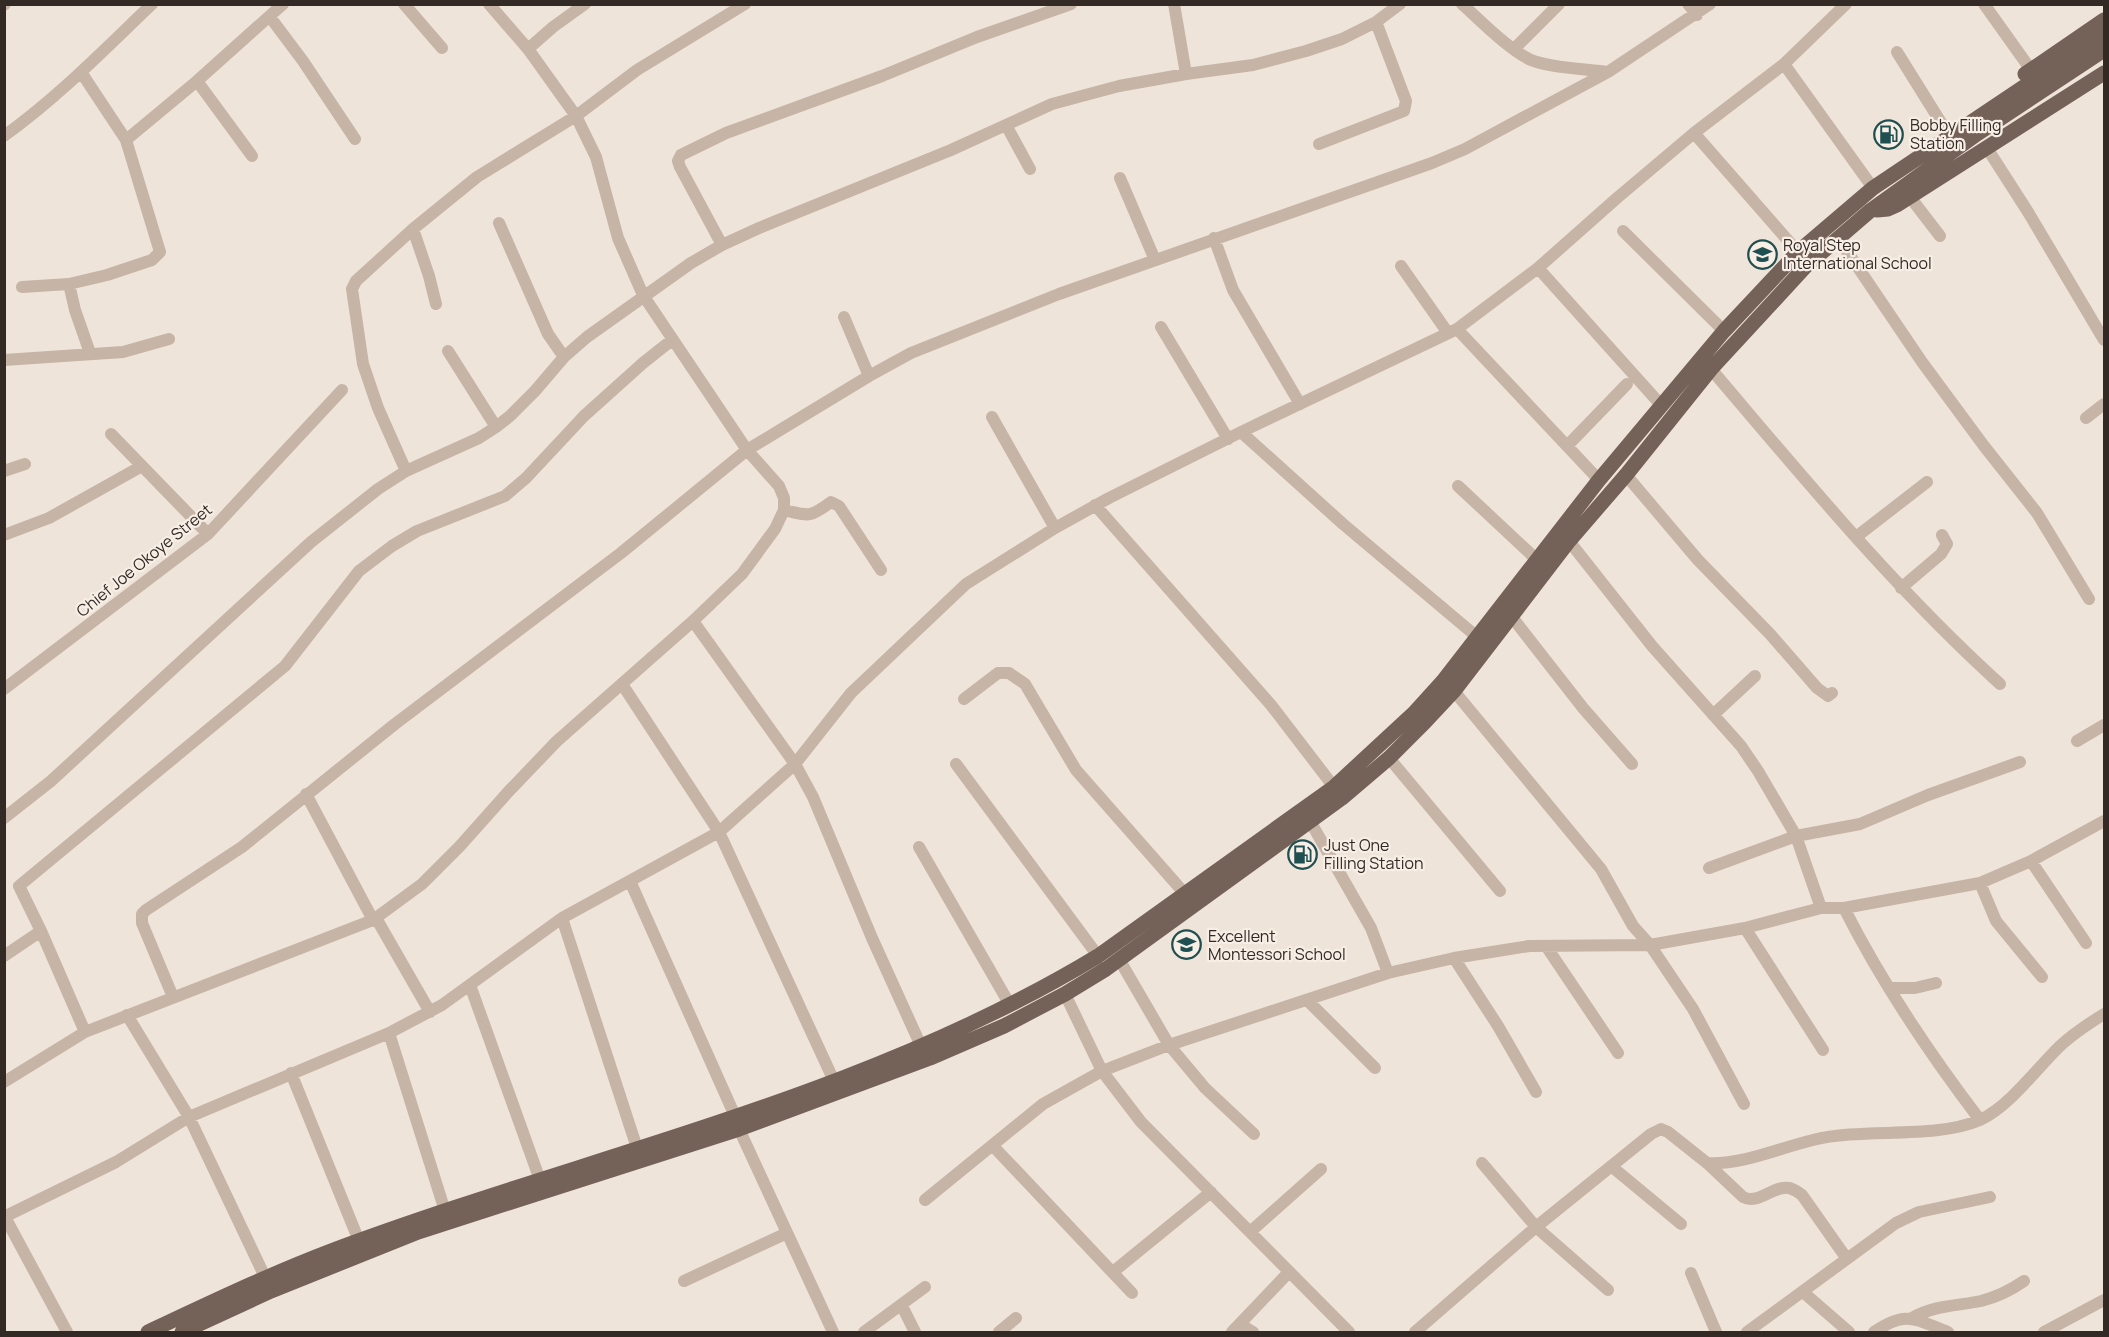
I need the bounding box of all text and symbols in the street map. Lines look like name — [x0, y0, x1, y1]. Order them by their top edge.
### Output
place label: Bobby Filling Station — [1910, 114, 2001, 154]
fuel station icon: Bobby Filling Station — [1873, 118, 1905, 150]
place label: Royal Step International School — [1783, 234, 1932, 274]
school or university icon: Royal Step International School — [1746, 238, 1778, 270]
street label: Chief Joe Okoye Street — [72, 498, 216, 622]
place label: Just One Filling Station — [1324, 834, 1423, 874]
fuel station icon: Just One Filling Station — [1287, 838, 1319, 870]
place label: Excellent Montessori School — [1208, 925, 1346, 965]
school or university icon: Excellent Montessori School — [1171, 929, 1203, 961]

